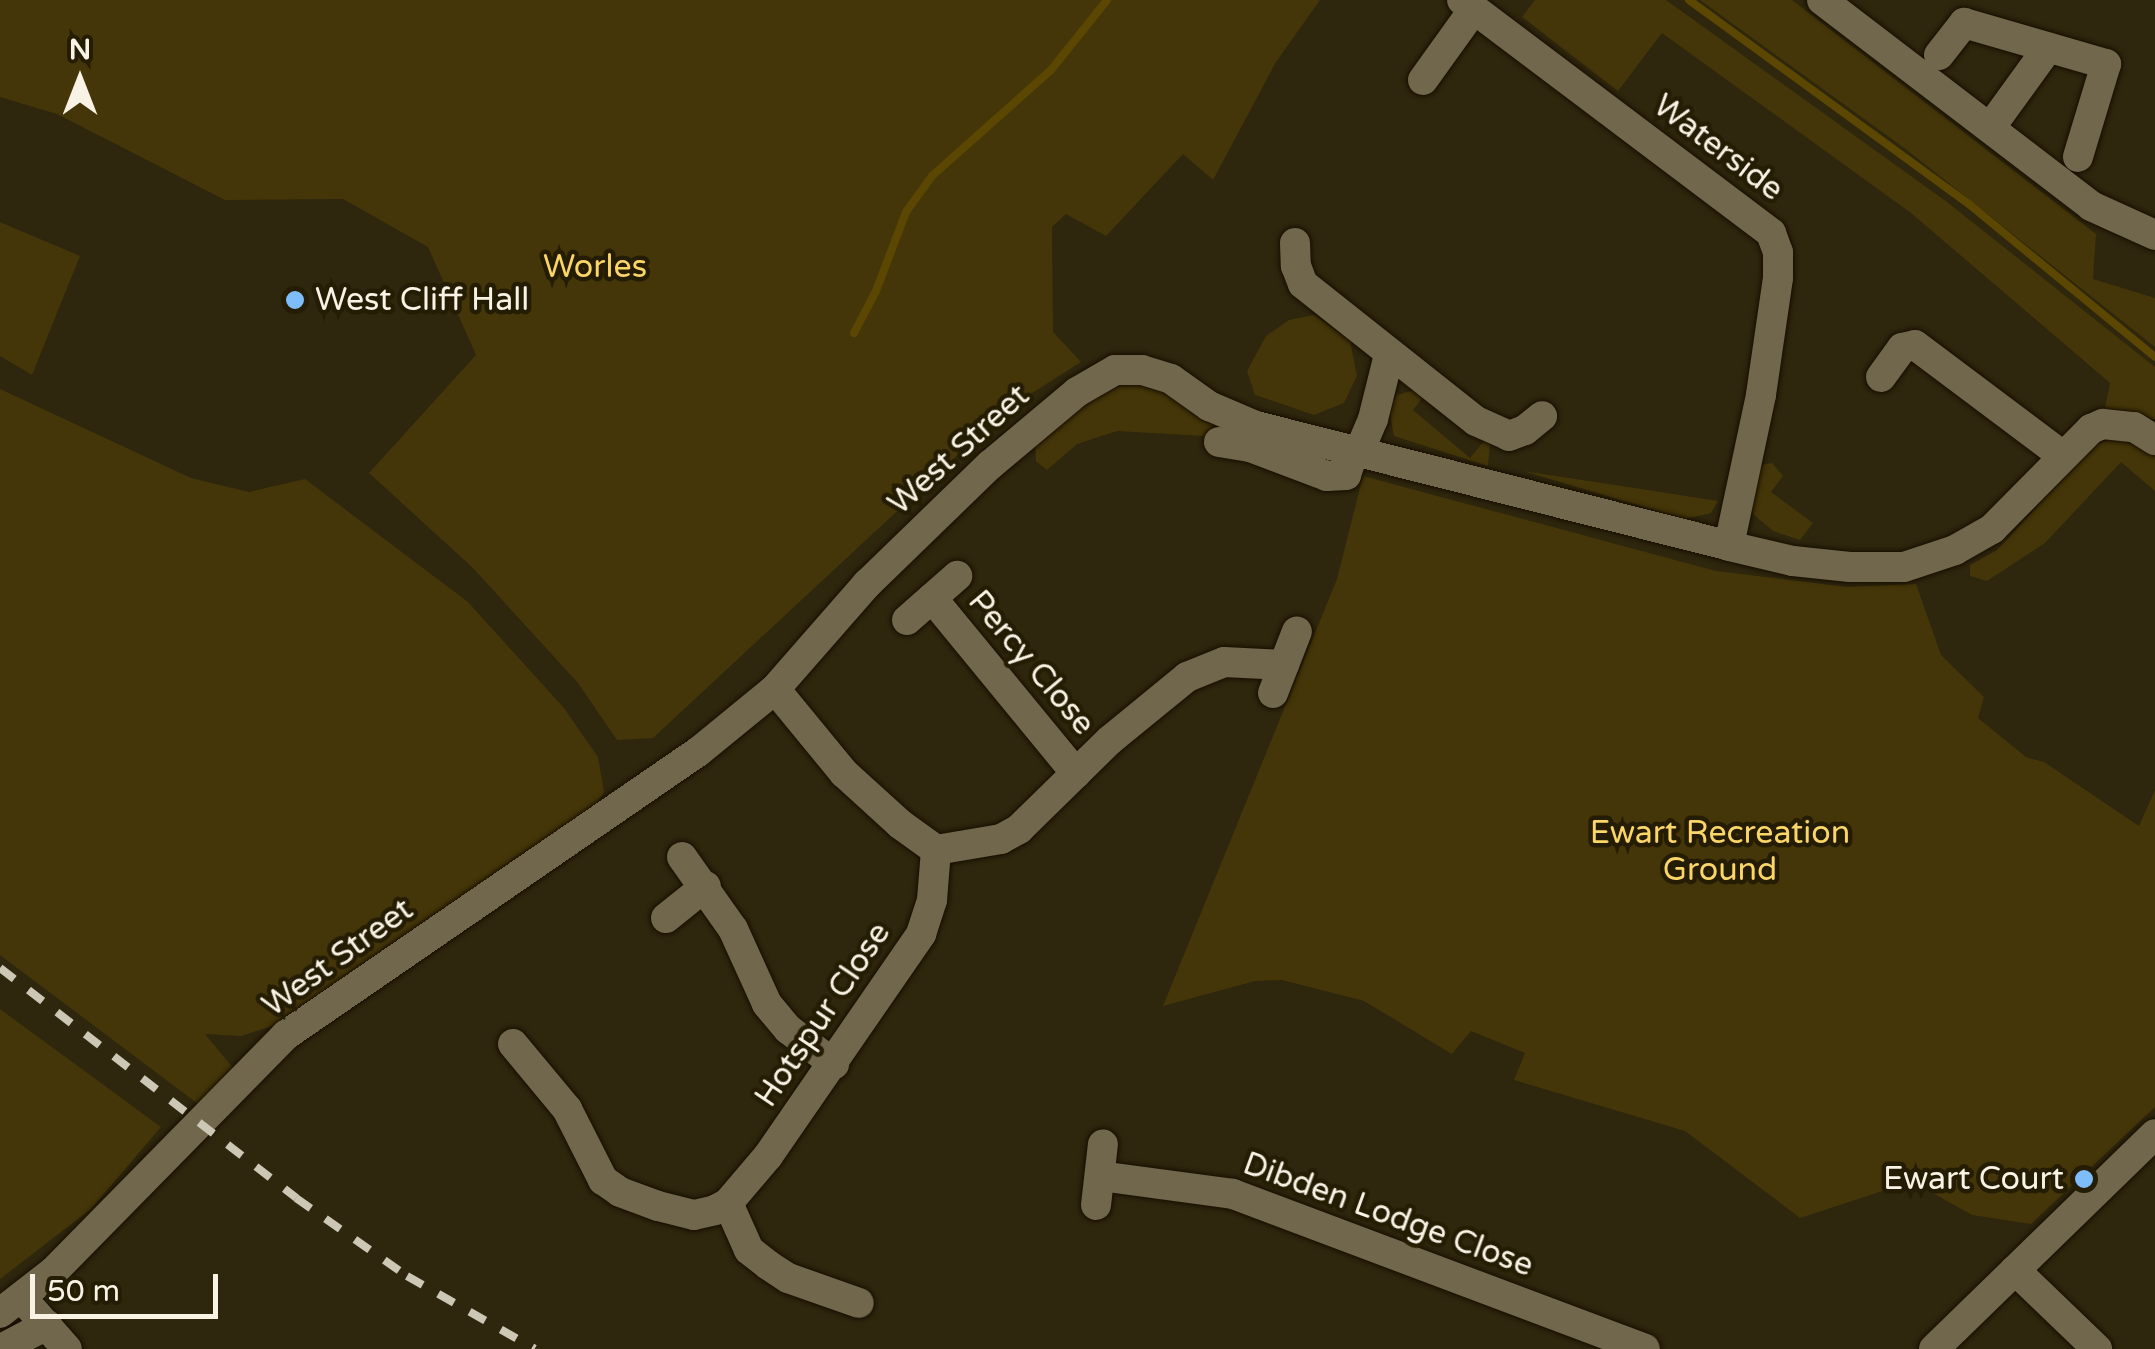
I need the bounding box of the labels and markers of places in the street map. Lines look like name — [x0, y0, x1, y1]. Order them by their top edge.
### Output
place label: West Cliff Hall — [315, 281, 529, 319]
marker: West Cliff Hall — [284, 289, 306, 311]
place label: Ewart Court — [1883, 1160, 2064, 1198]
marker: Ewart Court — [2073, 1168, 2095, 1190]

